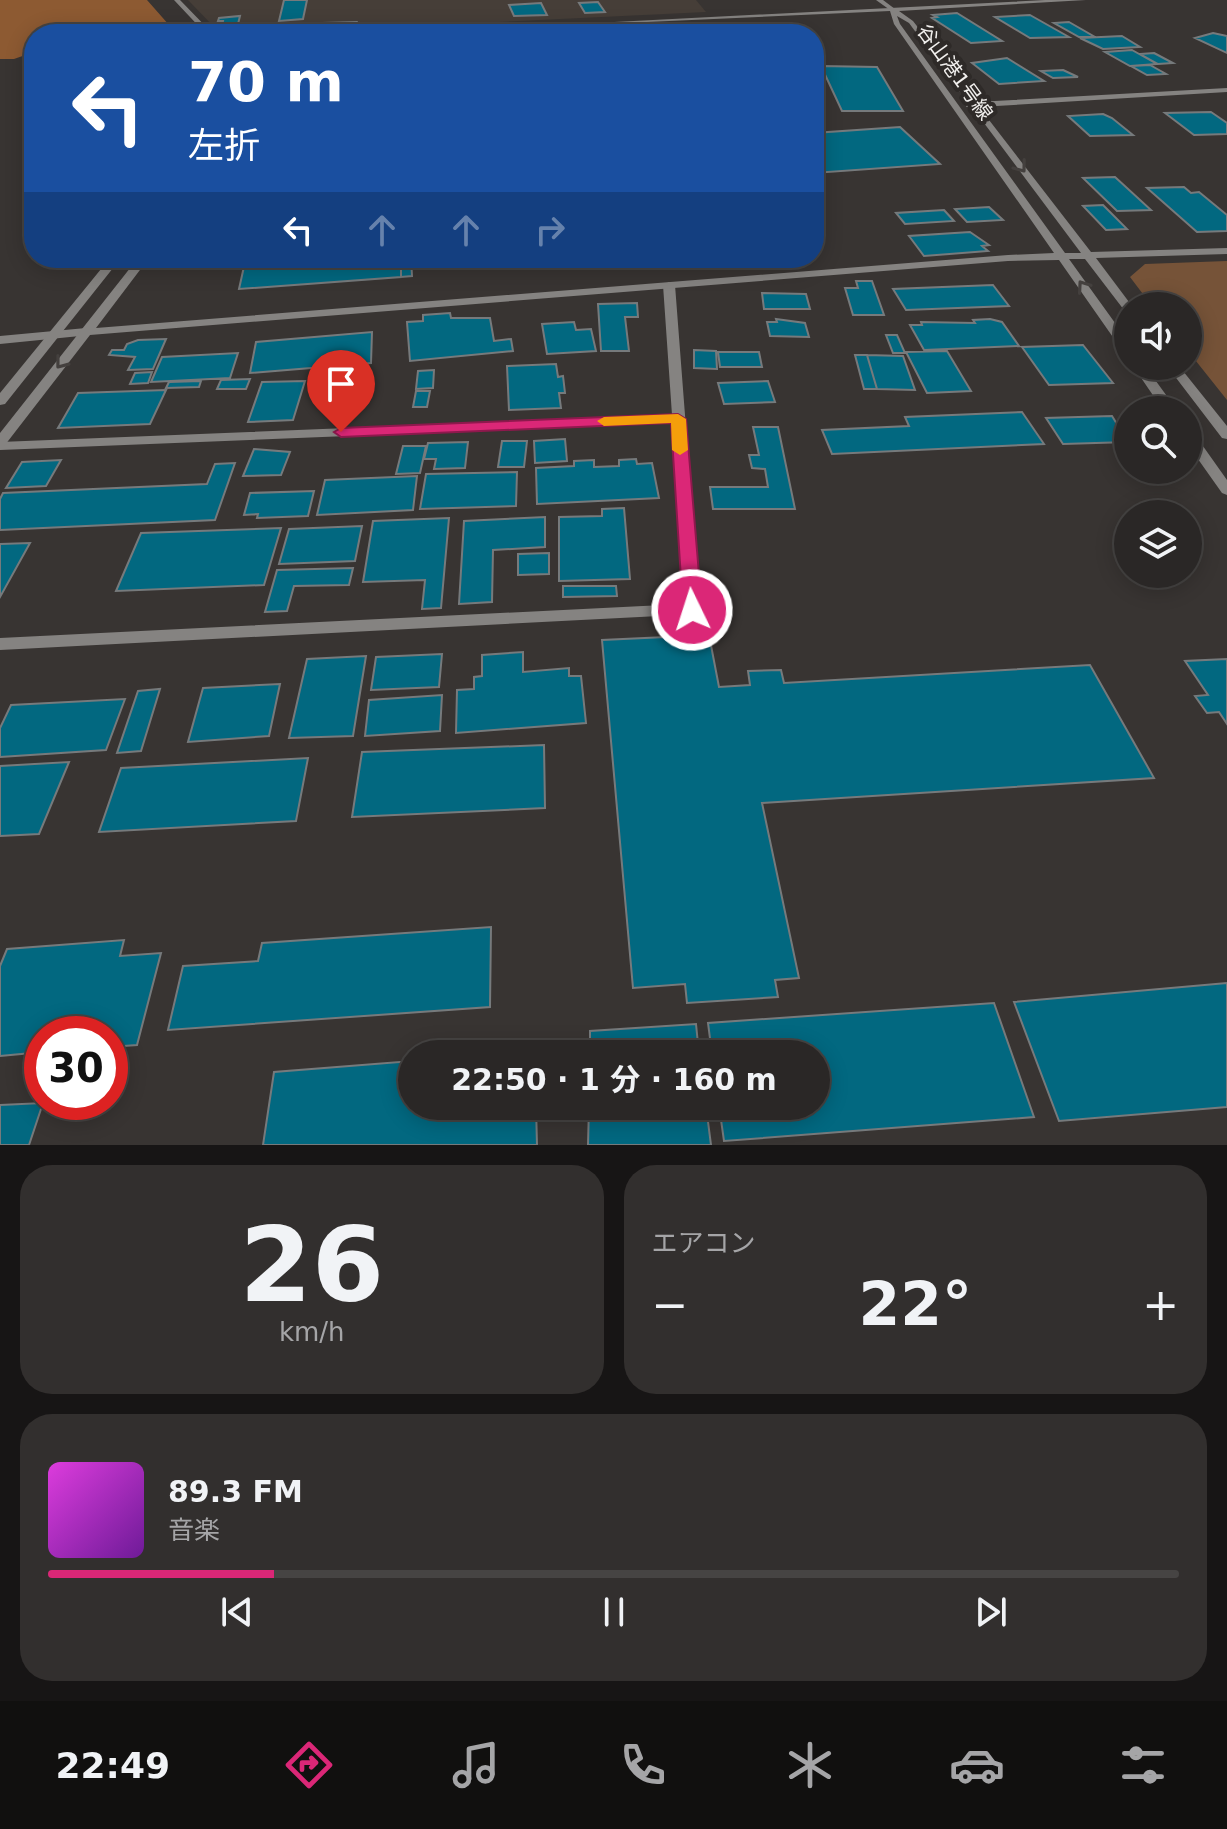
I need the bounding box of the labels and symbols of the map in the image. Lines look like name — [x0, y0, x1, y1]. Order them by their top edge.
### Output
street label: 谷山港1号線 — [912, 19, 998, 125]
one-way arrow — [1011, 159, 1026, 173]
one-way arrow — [1078, 281, 1093, 295]
pin — [307, 350, 375, 432]
one-way arrow — [56, 354, 71, 368]
position arrow — [650, 568, 734, 652]
speed limit sign: 30 — [24, 1016, 128, 1120]

